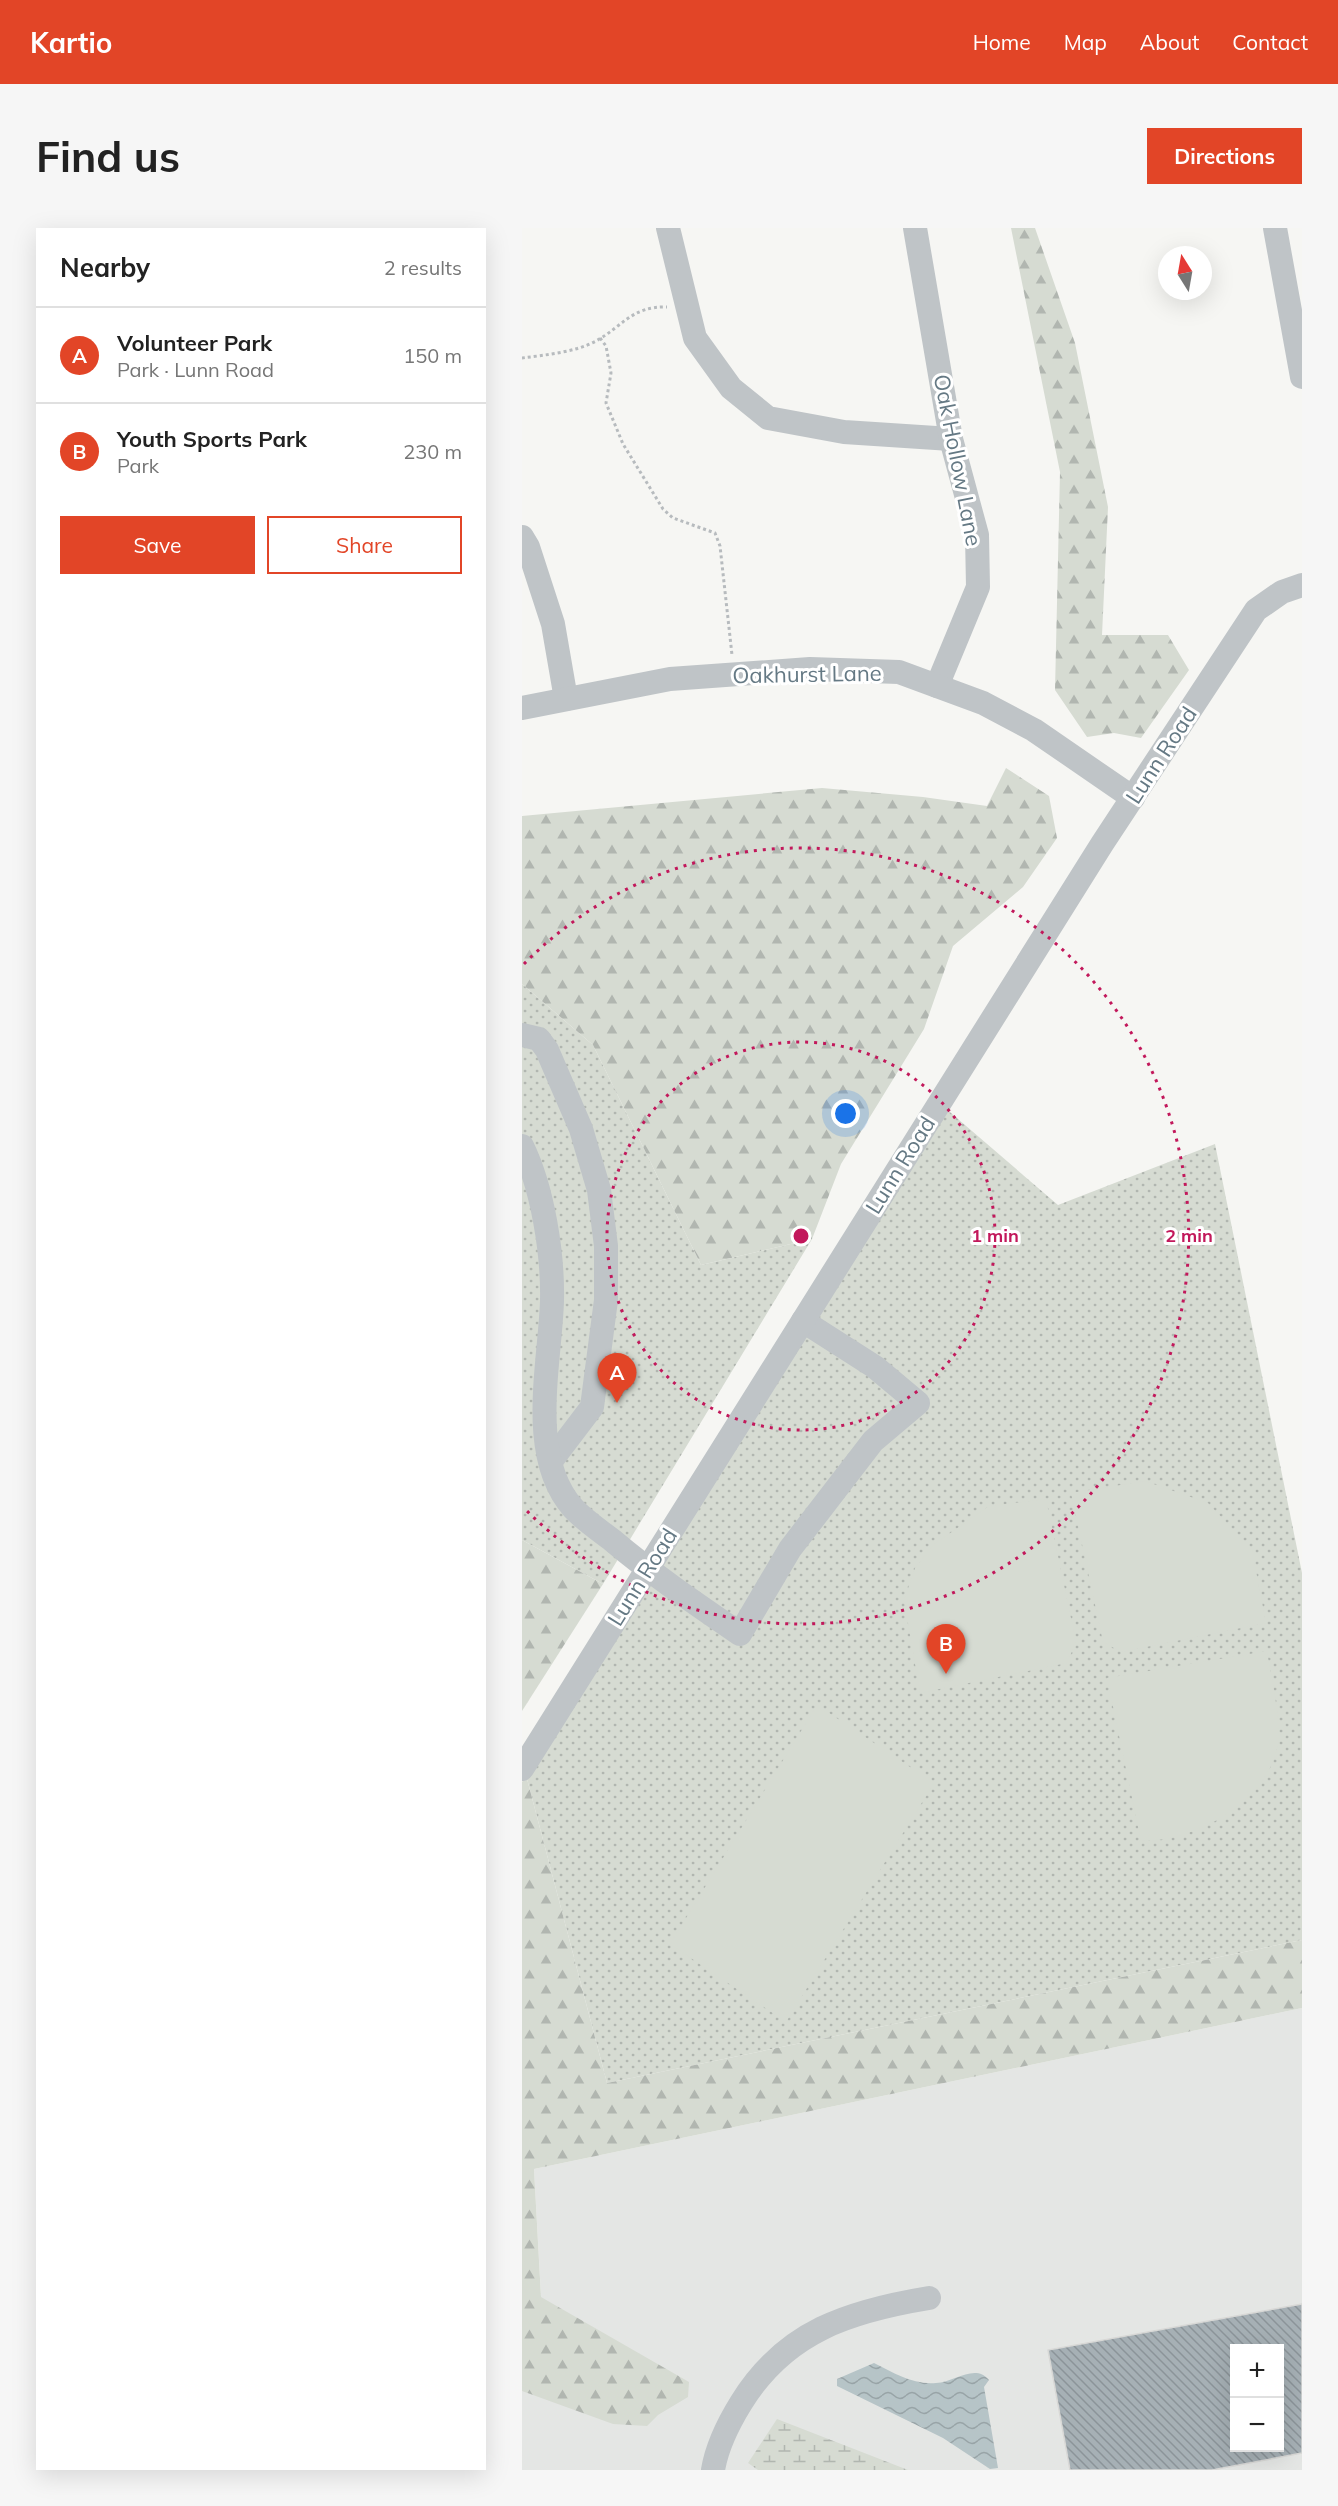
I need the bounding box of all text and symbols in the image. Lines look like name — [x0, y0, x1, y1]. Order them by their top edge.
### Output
text: Kartio — [30, 25, 112, 60]
text: Home — [973, 29, 1031, 55]
text: Map — [1064, 29, 1107, 55]
text: About — [1140, 29, 1199, 55]
text: Contact — [1232, 29, 1308, 55]
button: Directions — [1147, 128, 1302, 184]
text: Find us — [36, 130, 180, 183]
north arrow — [1158, 246, 1212, 300]
text: Nearby — [60, 251, 150, 284]
text: 2 results — [384, 255, 462, 280]
text: Volunteer Park — [117, 329, 272, 357]
text: A — [72, 343, 87, 368]
text: 150 m — [403, 343, 462, 368]
text: Park · Lunn Road — [117, 357, 274, 382]
street label: Oak Hollow Lane — [928, 372, 988, 548]
text: Youth Sports Park — [117, 425, 307, 453]
text: B — [73, 439, 86, 464]
text: 230 m — [403, 439, 462, 464]
text: Park — [117, 453, 159, 478]
button: Save — [60, 516, 255, 574]
button: Share — [267, 516, 462, 574]
street label: Oakhurst Lane — [732, 659, 882, 689]
street label: Lunn Road — [1119, 701, 1203, 809]
your location — [831, 1099, 860, 1128]
street label: Lunn Road — [859, 1111, 941, 1219]
text: 1 min — [971, 1224, 1019, 1247]
text: 2 min — [1165, 1224, 1213, 1247]
centre of rings — [791, 1226, 811, 1246]
pin: A — [598, 1354, 637, 1403]
street label: Lunn Road — [601, 1523, 683, 1631]
pin: B — [926, 1624, 966, 1674]
map controls — [1230, 2344, 1284, 2452]
button: + — [1230, 2344, 1284, 2398]
button: − — [1230, 2398, 1284, 2452]

